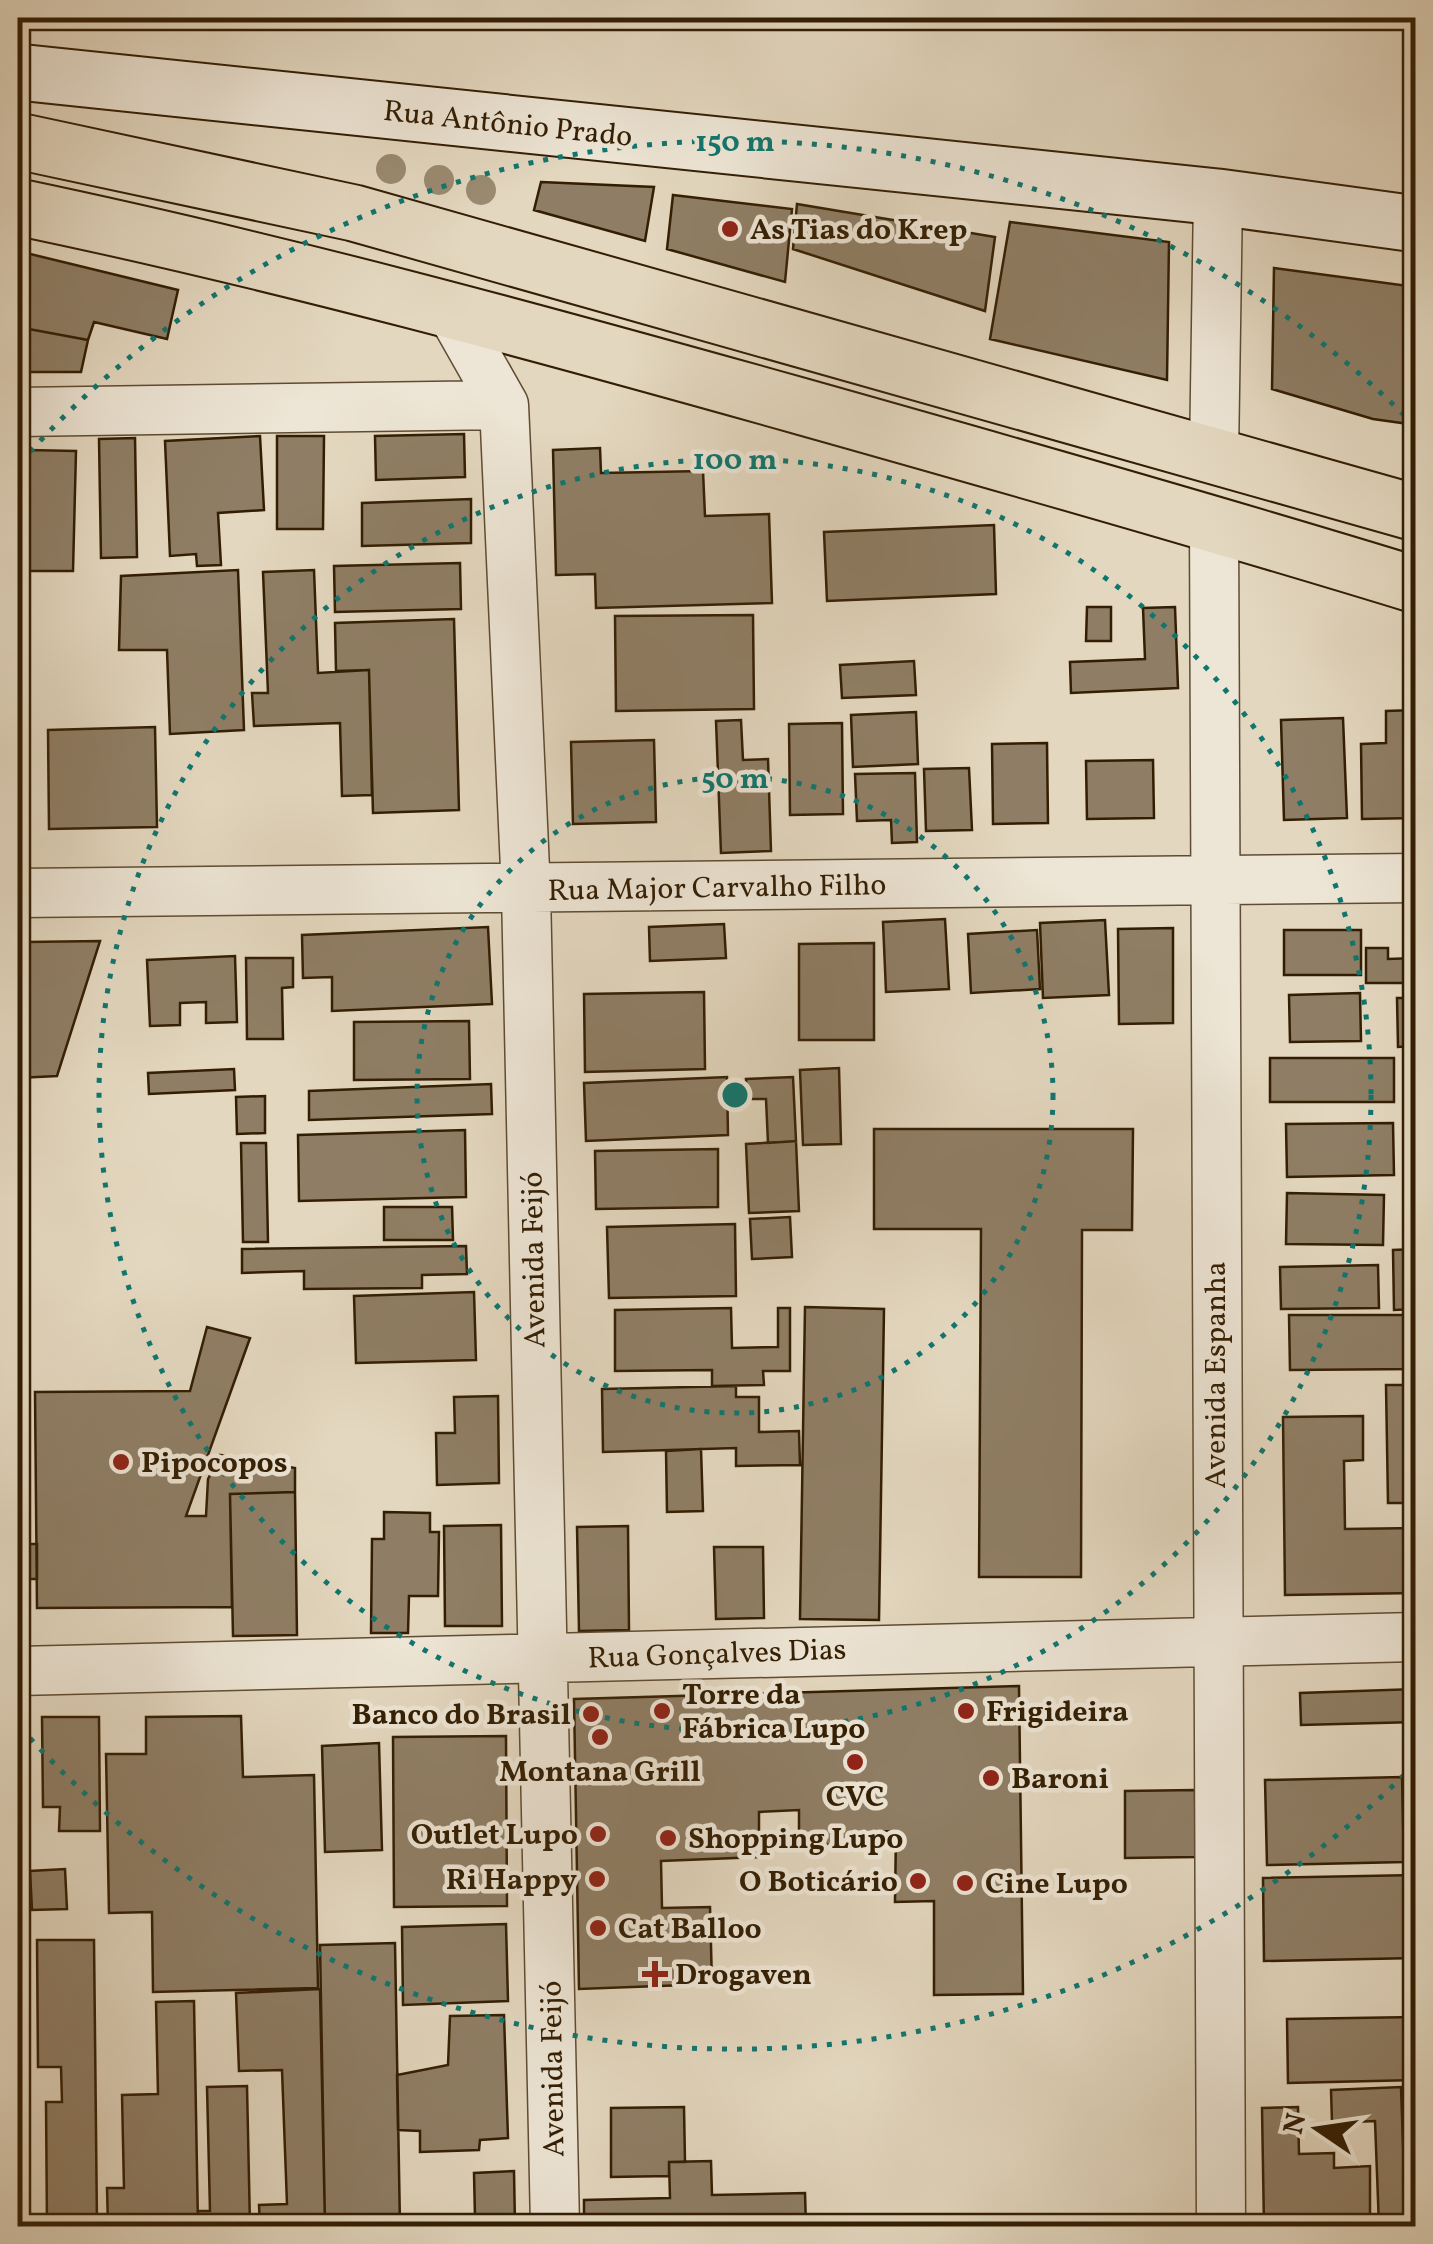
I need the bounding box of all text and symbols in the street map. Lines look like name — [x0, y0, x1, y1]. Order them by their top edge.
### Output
street label: Rua Antônio Prado — [381, 91, 634, 159]
text: 150 m — [695, 122, 775, 164]
place label: As Tias do Krep — [750, 210, 967, 252]
marker: As Tias do Krep — [719, 218, 741, 240]
text: 100 m — [693, 440, 777, 482]
text: 50 m — [701, 759, 769, 801]
street label: Rua Major Carvalho Filho — [547, 865, 887, 913]
centre of rings — [717, 1077, 753, 1113]
street label: Avenida Feijó — [512, 1171, 558, 1349]
street label: Avenida Espanha — [1196, 1261, 1238, 1489]
place label: Pipocopos — [141, 1443, 288, 1485]
marker: Pipocopos — [110, 1451, 132, 1473]
street label: Rua Gonçalves Dias — [587, 1629, 847, 1681]
place label: Torre da Fábrica Lupo — [682, 1675, 865, 1751]
place label: Frigideira — [986, 1692, 1129, 1734]
place label: Banco do Brasil — [352, 1695, 571, 1737]
marker: Torre da Fábrica Lupo — [651, 1700, 673, 1722]
marker: Frigideira — [955, 1700, 977, 1722]
marker: Banco do Brasil — [580, 1703, 602, 1725]
marker: Montana Grill — [589, 1726, 611, 1748]
marker: CVC — [844, 1751, 866, 1773]
place label: Montana Grill — [499, 1752, 701, 1794]
place label: Baroni — [1011, 1759, 1109, 1801]
marker: Baroni — [980, 1767, 1002, 1789]
place label: CVC — [826, 1777, 884, 1819]
place label: Outlet Lupo — [411, 1815, 578, 1857]
place label: Shopping Lupo — [688, 1819, 903, 1861]
marker: Outlet Lupo — [587, 1823, 609, 1845]
marker: Shopping Lupo — [657, 1827, 679, 1849]
place label: Ri Happy — [446, 1860, 577, 1902]
place label: O Boticário — [739, 1862, 898, 1904]
place label: Cine Lupo — [985, 1864, 1128, 1906]
marker: Ri Happy — [586, 1868, 608, 1890]
marker: O Boticário — [907, 1870, 929, 1892]
marker: Cine Lupo — [954, 1872, 976, 1894]
place label: Cat Balloo — [618, 1909, 762, 1951]
marker: Cat Balloo — [587, 1917, 609, 1939]
place label: Drogaven — [675, 1955, 812, 1997]
marker: Drogaven — [644, 1963, 666, 1985]
street label: Avenida Feijó — [531, 1980, 577, 2158]
north arrow — [1268, 2079, 1368, 2179]
text: N — [1275, 2110, 1317, 2138]

